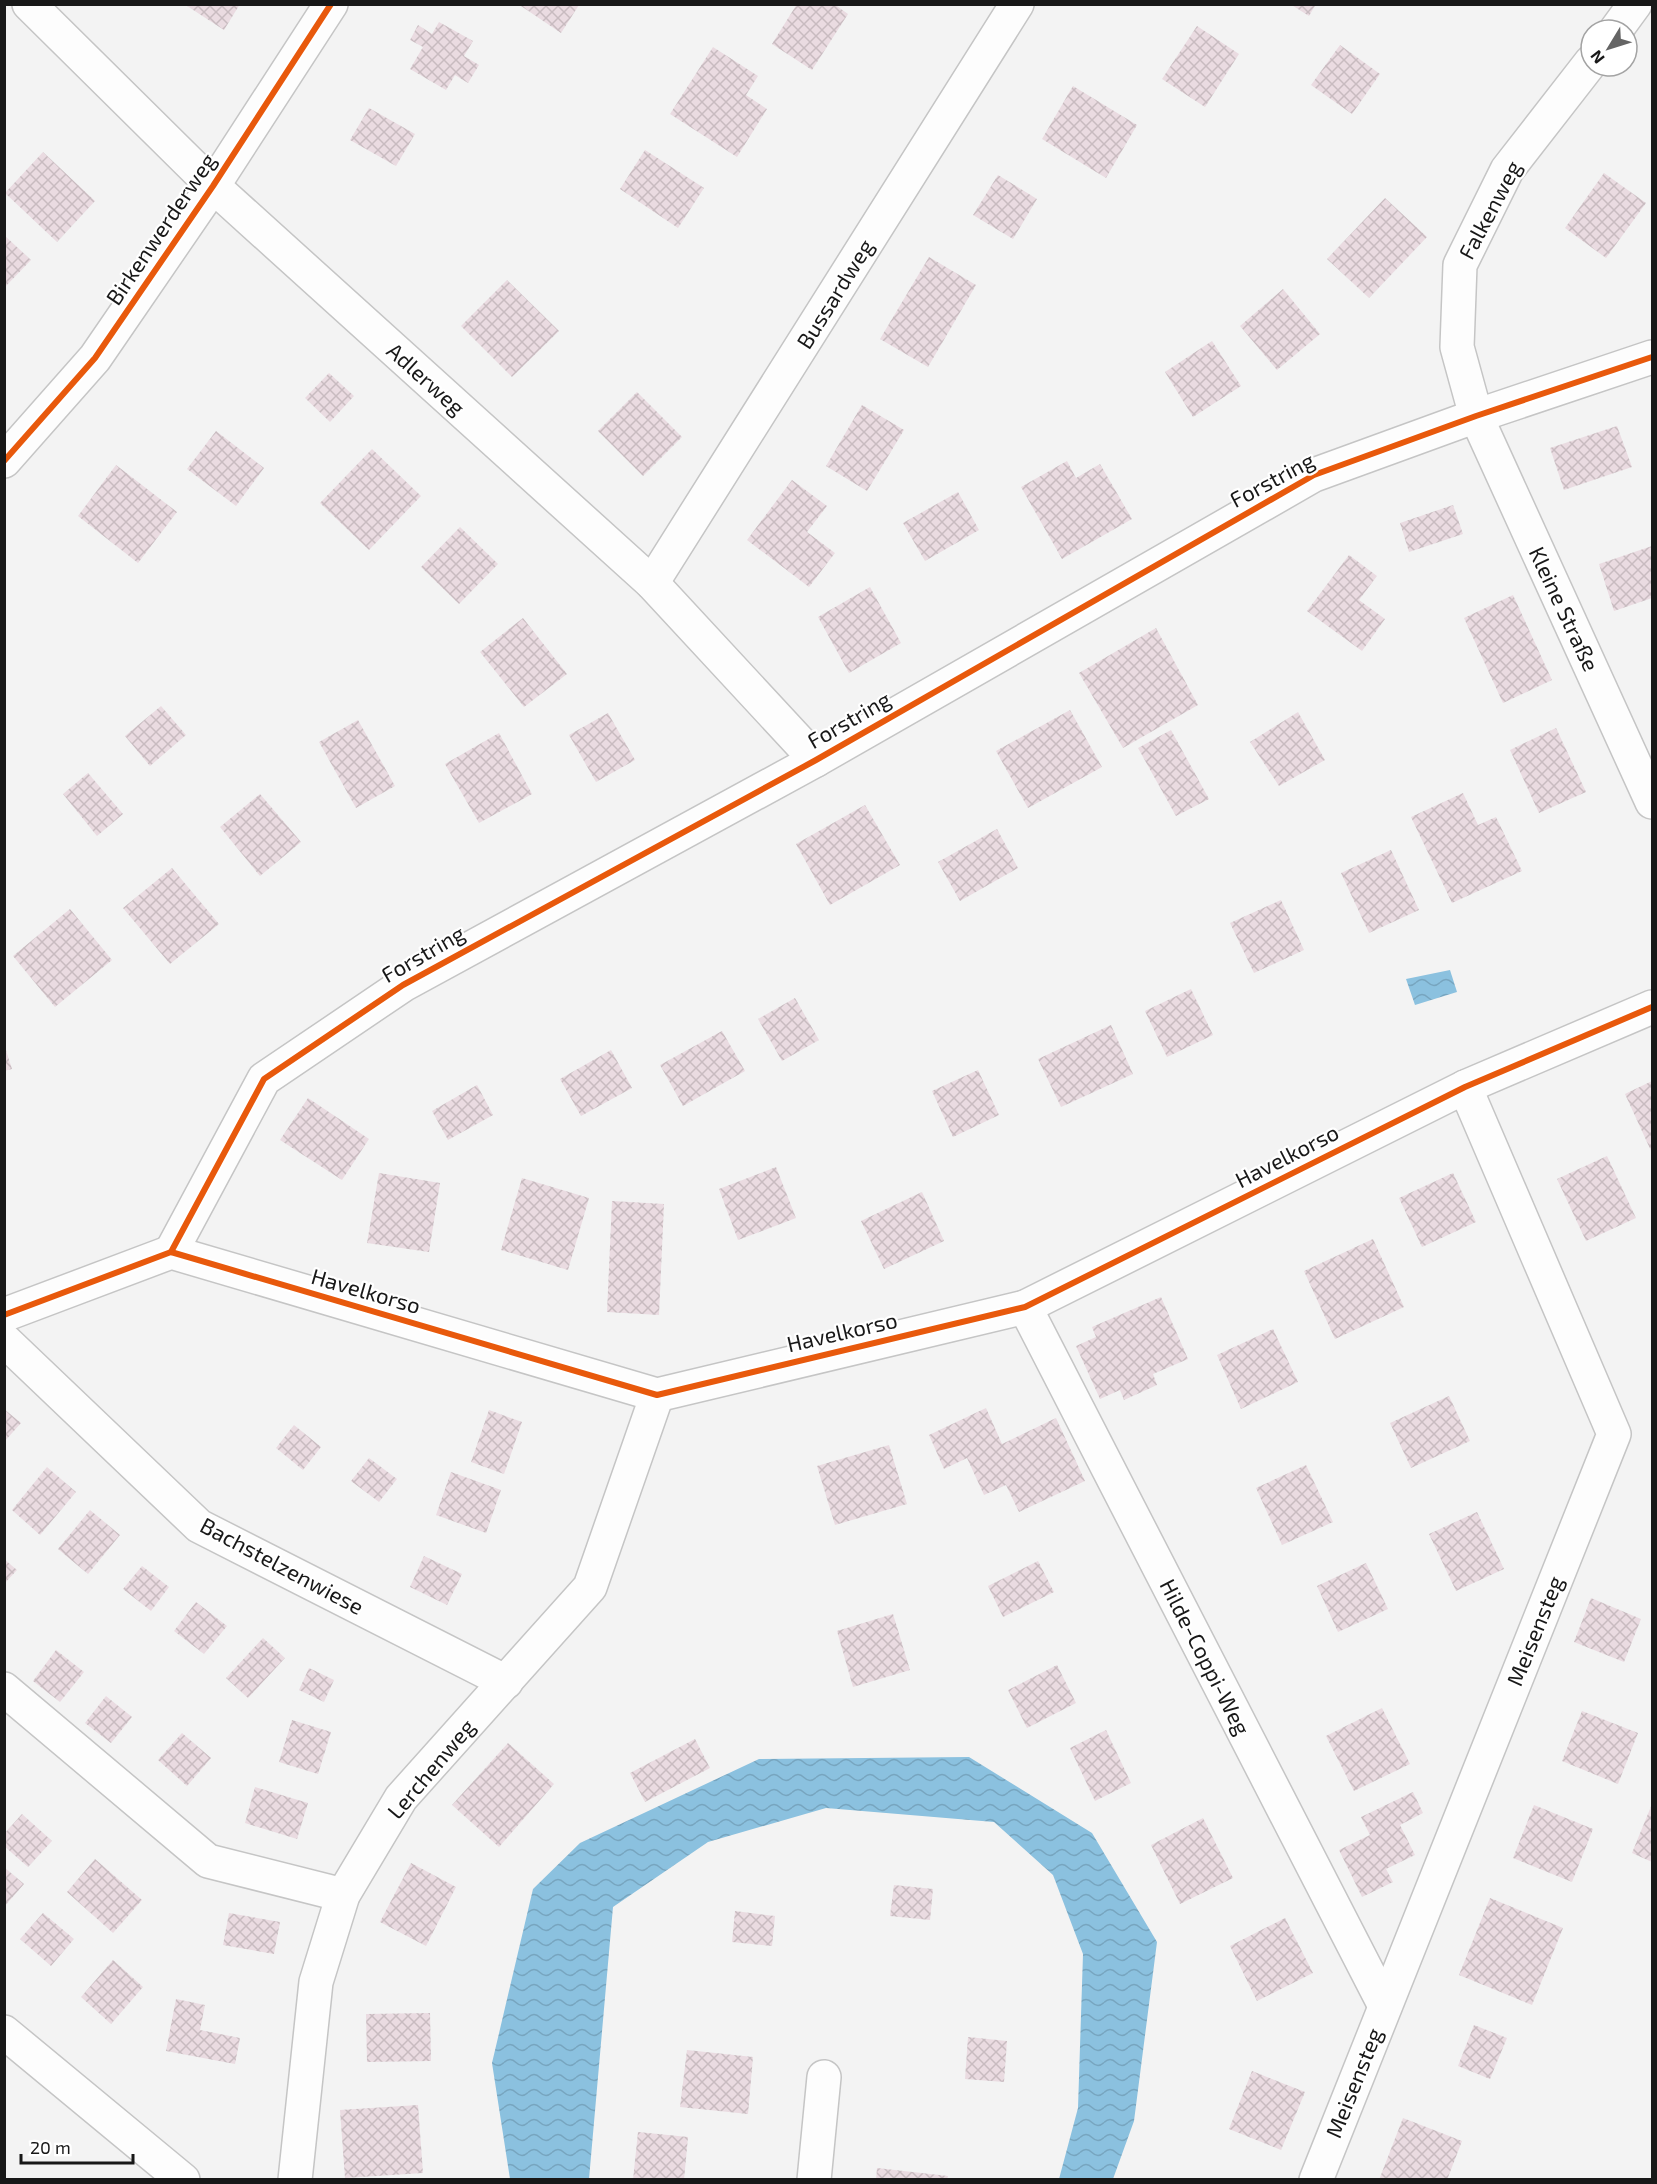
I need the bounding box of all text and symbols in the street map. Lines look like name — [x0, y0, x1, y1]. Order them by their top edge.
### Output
north arrow — [1579, 18, 1639, 78]
text: N — [1586, 47, 1608, 68]
street label: Birkenwerderweg — [100, 148, 221, 309]
street label: Falkenweg — [1452, 156, 1526, 263]
street label: Bussardweg — [790, 234, 878, 353]
street label: Adlerweg — [382, 337, 471, 420]
street label: Forstring — [1225, 446, 1318, 512]
street label: Kleine Straße — [1525, 542, 1605, 675]
street label: Forstring — [802, 685, 895, 753]
street label: Forstring — [376, 919, 469, 987]
street label: Havelkorso — [1231, 1118, 1343, 1192]
street label: Havelkorso — [309, 1262, 424, 1318]
street label: Havelkorso — [784, 1306, 900, 1356]
street label: Bachstelzenwiese — [196, 1511, 369, 1619]
street label: Meisensteg — [1500, 1572, 1568, 1689]
street label: Hilde-Coppi-Weg — [1155, 1574, 1256, 1739]
street label: Lerchenweg — [381, 1713, 479, 1823]
street label: Meisensteg — [1319, 2024, 1387, 2141]
scale bar — [21, 2127, 134, 2165]
text: 20 m — [30, 2136, 71, 2158]

